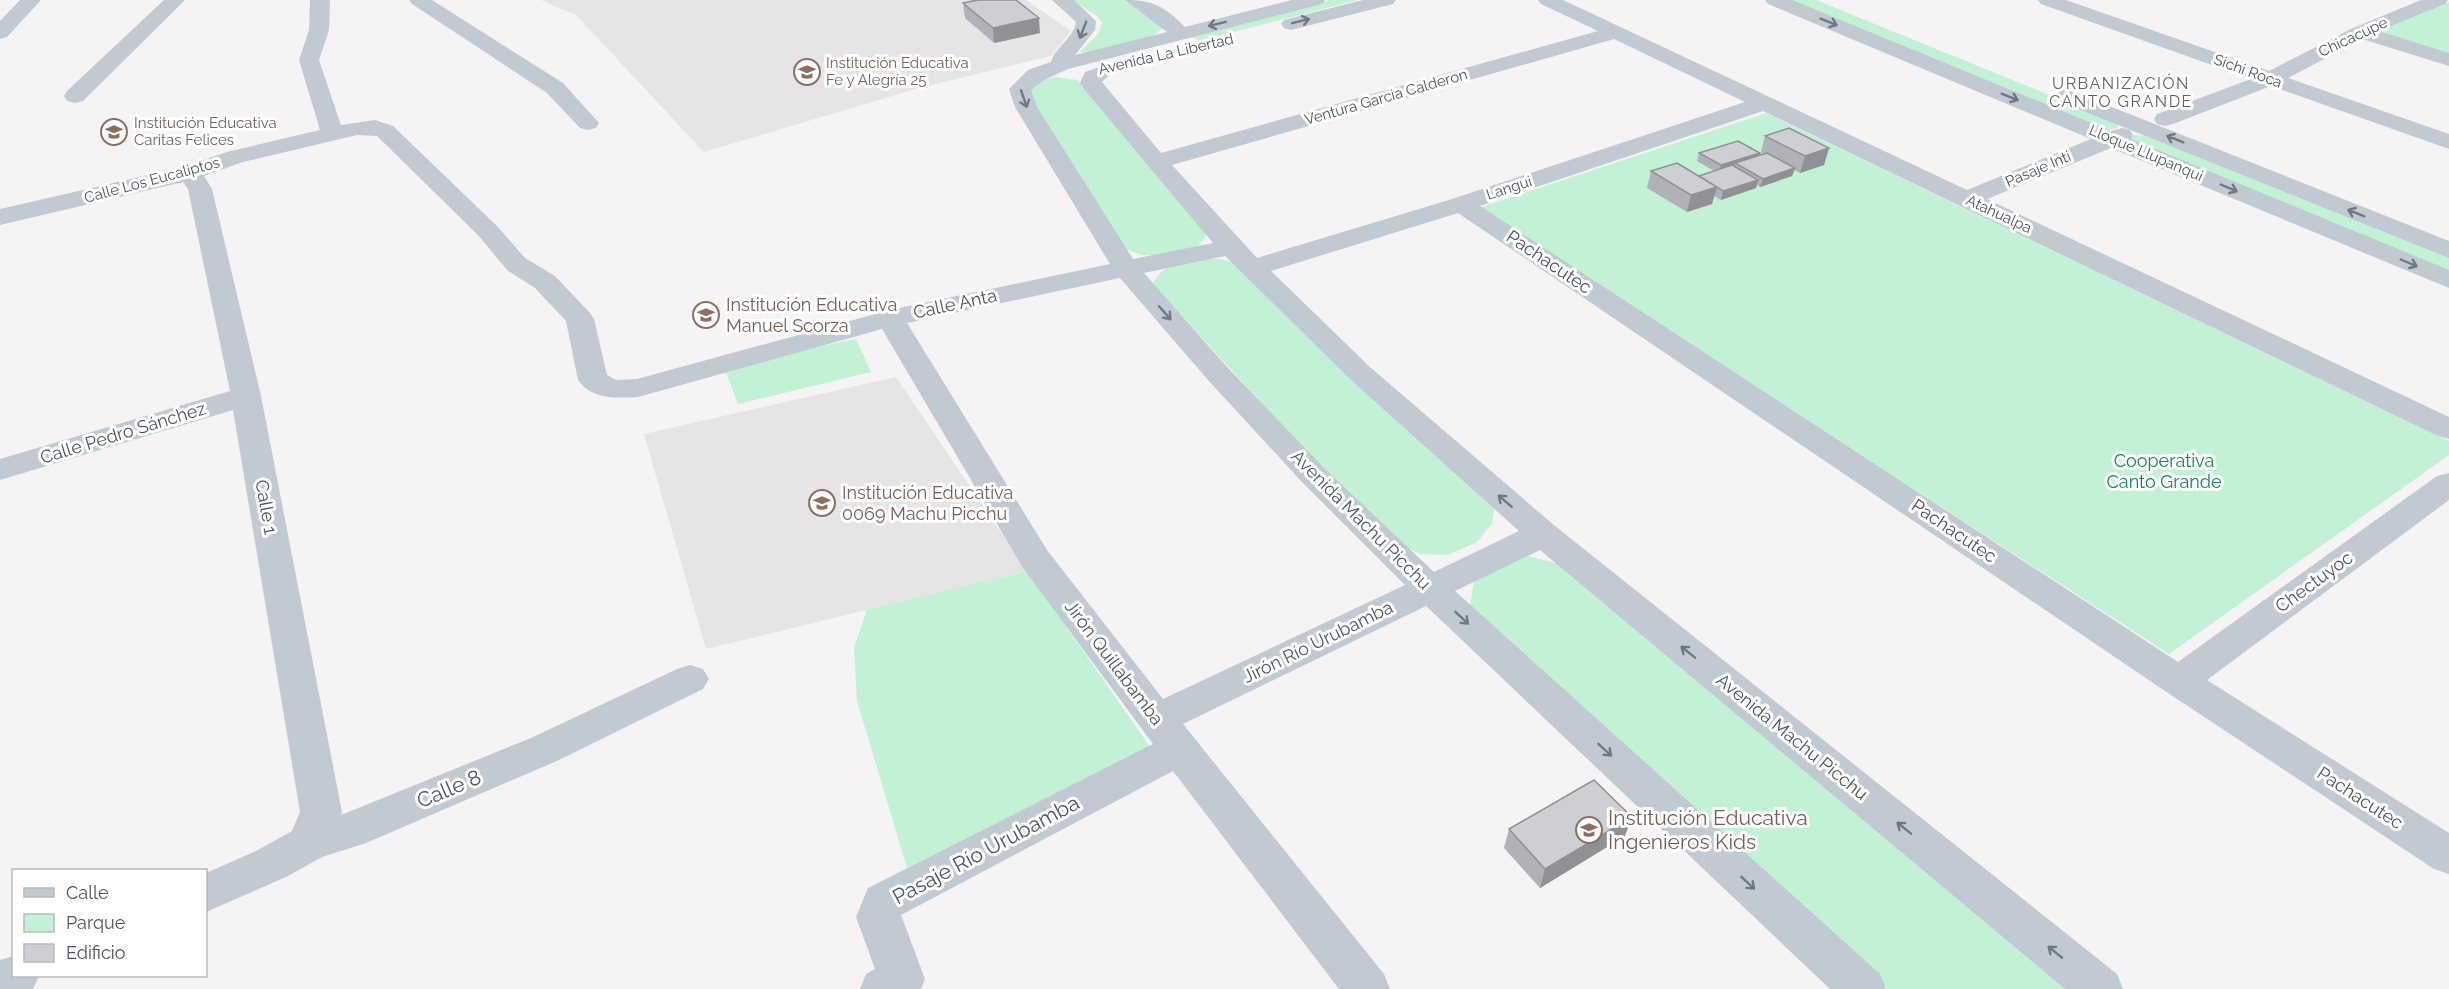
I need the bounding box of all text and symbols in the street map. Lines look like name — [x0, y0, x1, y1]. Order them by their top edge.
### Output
street label: Chicacupe — [2316, 13, 2390, 61]
one-way arrow — [1291, 15, 1310, 27]
one-way arrow — [1820, 17, 1838, 28]
one-way arrow — [1208, 19, 1227, 31]
one-way arrow — [1076, 20, 1087, 39]
street label: Avenida La Libertad — [1097, 30, 1235, 78]
street label: Sichi Roca — [2211, 50, 2285, 92]
place label: Institución Educativa Fe y Alegría 25 — [826, 54, 969, 89]
school or university icon: Institución Educativa Fe y Alegría 25 — [792, 57, 822, 87]
street label: Ventura Garcia Calderon — [1302, 65, 1470, 129]
district label: URBANIZACIÓN CANTO GRANDE — [2049, 73, 2193, 111]
one-way arrow — [1019, 89, 1030, 108]
one-way arrow — [2000, 92, 2018, 103]
place label: Institución Educativa Caritas Felices — [134, 114, 277, 149]
school or university icon: Institución Educativa Caritas Felices — [99, 117, 129, 147]
street label: Lloque Llupanqui — [2086, 121, 2206, 185]
one-way arrow — [2166, 133, 2185, 144]
street label: Pasaje Inti — [2002, 147, 2074, 191]
street label: Calle Los Eucaliptos — [82, 153, 222, 207]
street label: Langui — [1484, 172, 1534, 204]
one-way arrow — [2219, 183, 2237, 194]
street label: Atahualpa — [1963, 191, 2035, 237]
one-way arrow — [2347, 207, 2366, 218]
street label: Pachacutec — [1503, 225, 1596, 298]
one-way arrow — [2399, 258, 2417, 269]
street label: Calle Anta — [911, 284, 999, 323]
place label: Institución Educativa Manuel Scorza — [726, 294, 897, 336]
school or university icon: Institución Educativa Manuel Scorza — [691, 300, 721, 330]
one-way arrow — [1158, 305, 1172, 320]
street label: Calle Pedro Sánchez — [37, 397, 208, 468]
street label: Avenida Machu Picchu — [1287, 446, 1435, 594]
park label: Cooperativa Canto Grande — [2107, 450, 2222, 492]
street label: Calle 1 — [251, 478, 282, 536]
place label: Institución Educativa 0069 Machu Picchu — [842, 482, 1013, 524]
school or university icon: Institución Educativa 0069 Machu Picchu — [807, 488, 837, 518]
one-way arrow — [1498, 494, 1513, 508]
street label: Pachacutec — [1908, 494, 2001, 567]
street label: Chectuyoc — [2271, 547, 2356, 617]
street label: Jirón Quillabamba — [1061, 596, 1168, 729]
street label: Jirón Río Urubamba — [1239, 596, 1396, 687]
one-way arrow — [1454, 611, 1469, 625]
one-way arrow — [1680, 645, 1696, 658]
street label: Avenida Machu Picchu — [1712, 669, 1872, 804]
one-way arrow — [1597, 743, 1612, 758]
street label: Pachacutec — [2313, 762, 2407, 833]
street label: Calle 8 — [413, 764, 485, 813]
street label: Pasaje Río Urubamba — [888, 790, 1084, 909]
place label: Institución Educativa Ingenieros Kids — [1608, 805, 1808, 854]
school or university icon: Institución Educativa Ingenieros Kids — [1574, 815, 1604, 845]
one-way arrow — [1896, 822, 1912, 835]
legend — [12, 869, 207, 977]
one-way arrow — [1740, 876, 1755, 890]
text: Calle — [66, 882, 109, 903]
text: Parque — [66, 912, 126, 933]
text: Edificio — [66, 942, 126, 963]
one-way arrow — [2048, 945, 2063, 959]

